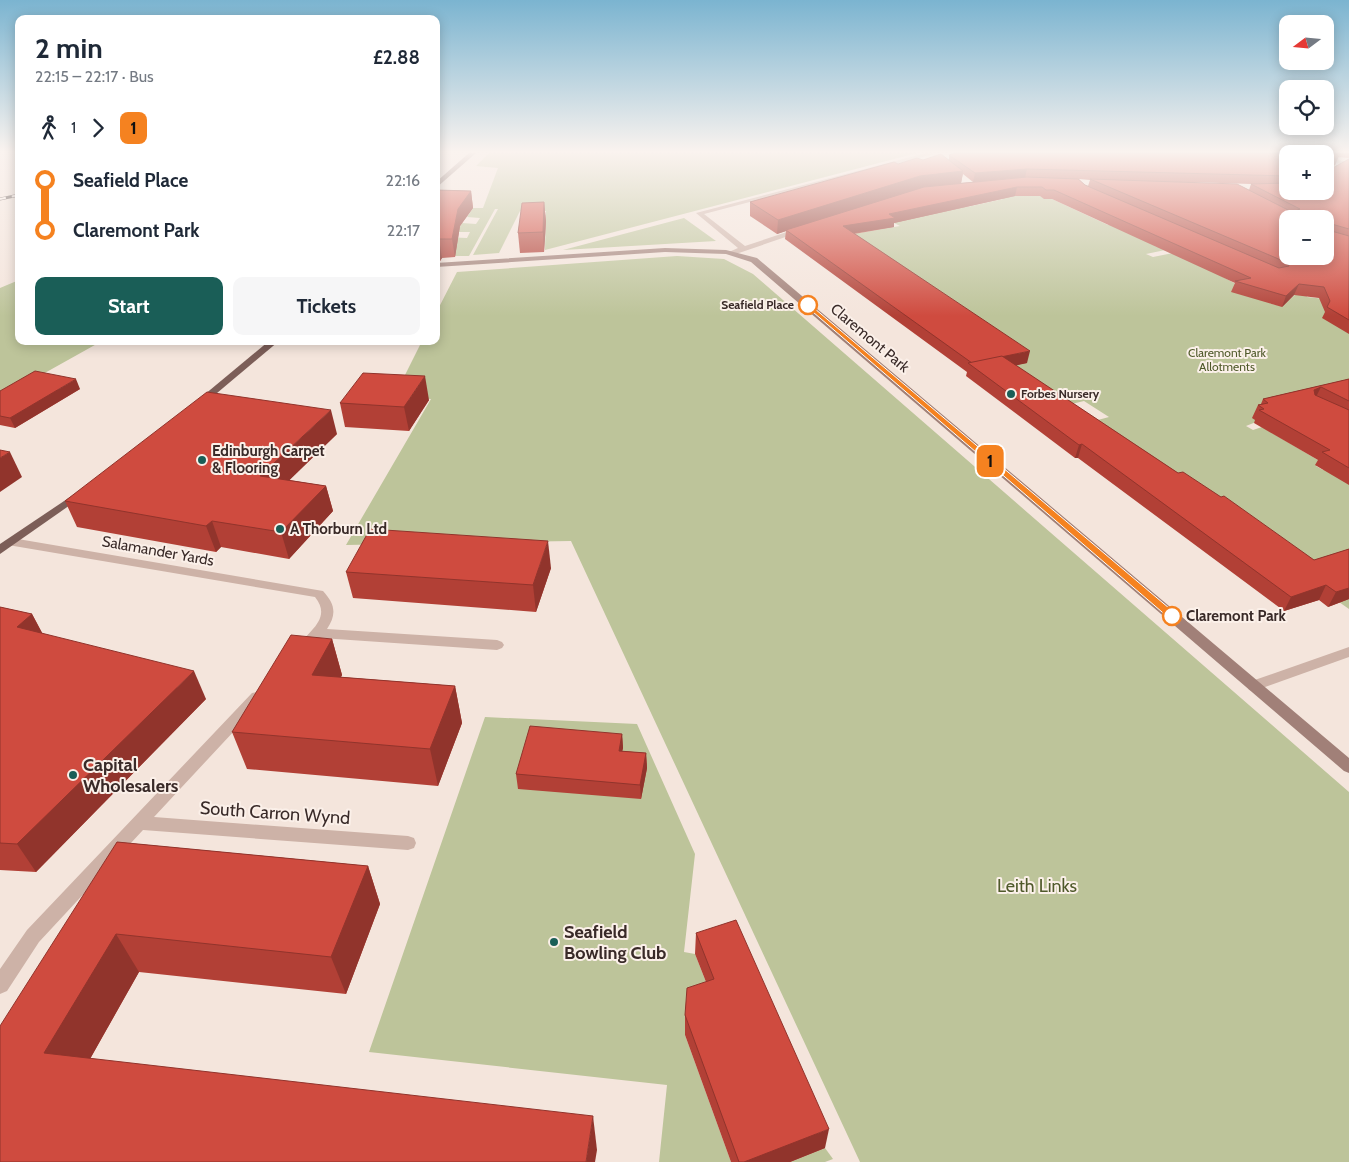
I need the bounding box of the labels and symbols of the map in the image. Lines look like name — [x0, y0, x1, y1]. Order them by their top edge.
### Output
north arrow — [1279, 15, 1334, 70]
marker: Seafield Place — [798, 295, 818, 315]
place label: Seafield Place — [721, 297, 794, 312]
street label: Claremont Park — [827, 300, 913, 376]
park label: Claremont Park Allotments — [1188, 345, 1267, 374]
place label: Forbes Nursery — [1021, 386, 1100, 401]
marker: Forbes Nursery — [1005, 388, 1017, 400]
place label: Edinburgh Carpet & Flooring — [212, 442, 325, 477]
line badge: 1 — [974, 445, 1006, 477]
marker: Edinburgh Carpet & Flooring — [196, 454, 208, 466]
place label: A Thorburn Ltd — [290, 520, 387, 538]
marker: A Thorburn Ltd — [274, 523, 286, 535]
street label: Salamander Yards — [101, 532, 215, 570]
marker: Claremont Park — [1162, 606, 1182, 626]
place label: Claremont Park — [1186, 607, 1287, 625]
place label: Capital Wholesalers — [83, 754, 179, 797]
marker: Capital Wholesalers — [67, 769, 79, 781]
street label: South Carron Wynd — [199, 797, 351, 829]
park label: Leith Links — [997, 875, 1077, 897]
place label: Seafield Bowling Club — [564, 921, 666, 964]
marker: Seafield Bowling Club — [548, 936, 560, 948]

